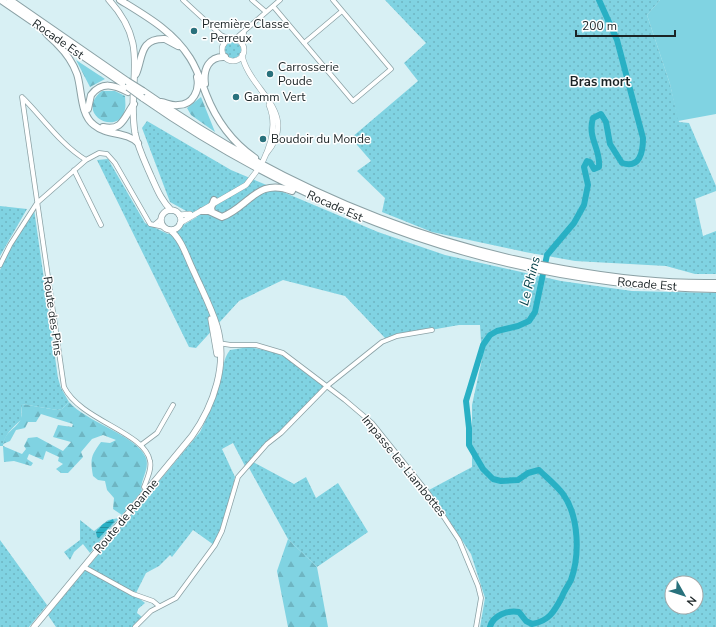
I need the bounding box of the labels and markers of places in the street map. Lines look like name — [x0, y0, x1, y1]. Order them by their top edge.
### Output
place label: Première Classe - Perreux — [202, 16, 289, 46]
marker: Première Classe - Perreux — [189, 26, 199, 36]
place label: Carrosserie Poude — [278, 59, 339, 89]
marker: Carrosserie Poude — [265, 69, 275, 79]
place label: Gamm Vert — [244, 89, 306, 105]
marker: Gamm Vert — [231, 92, 241, 102]
place label: Boudoir du Monde — [271, 131, 370, 147]
marker: Boudoir du Monde — [258, 134, 268, 144]

